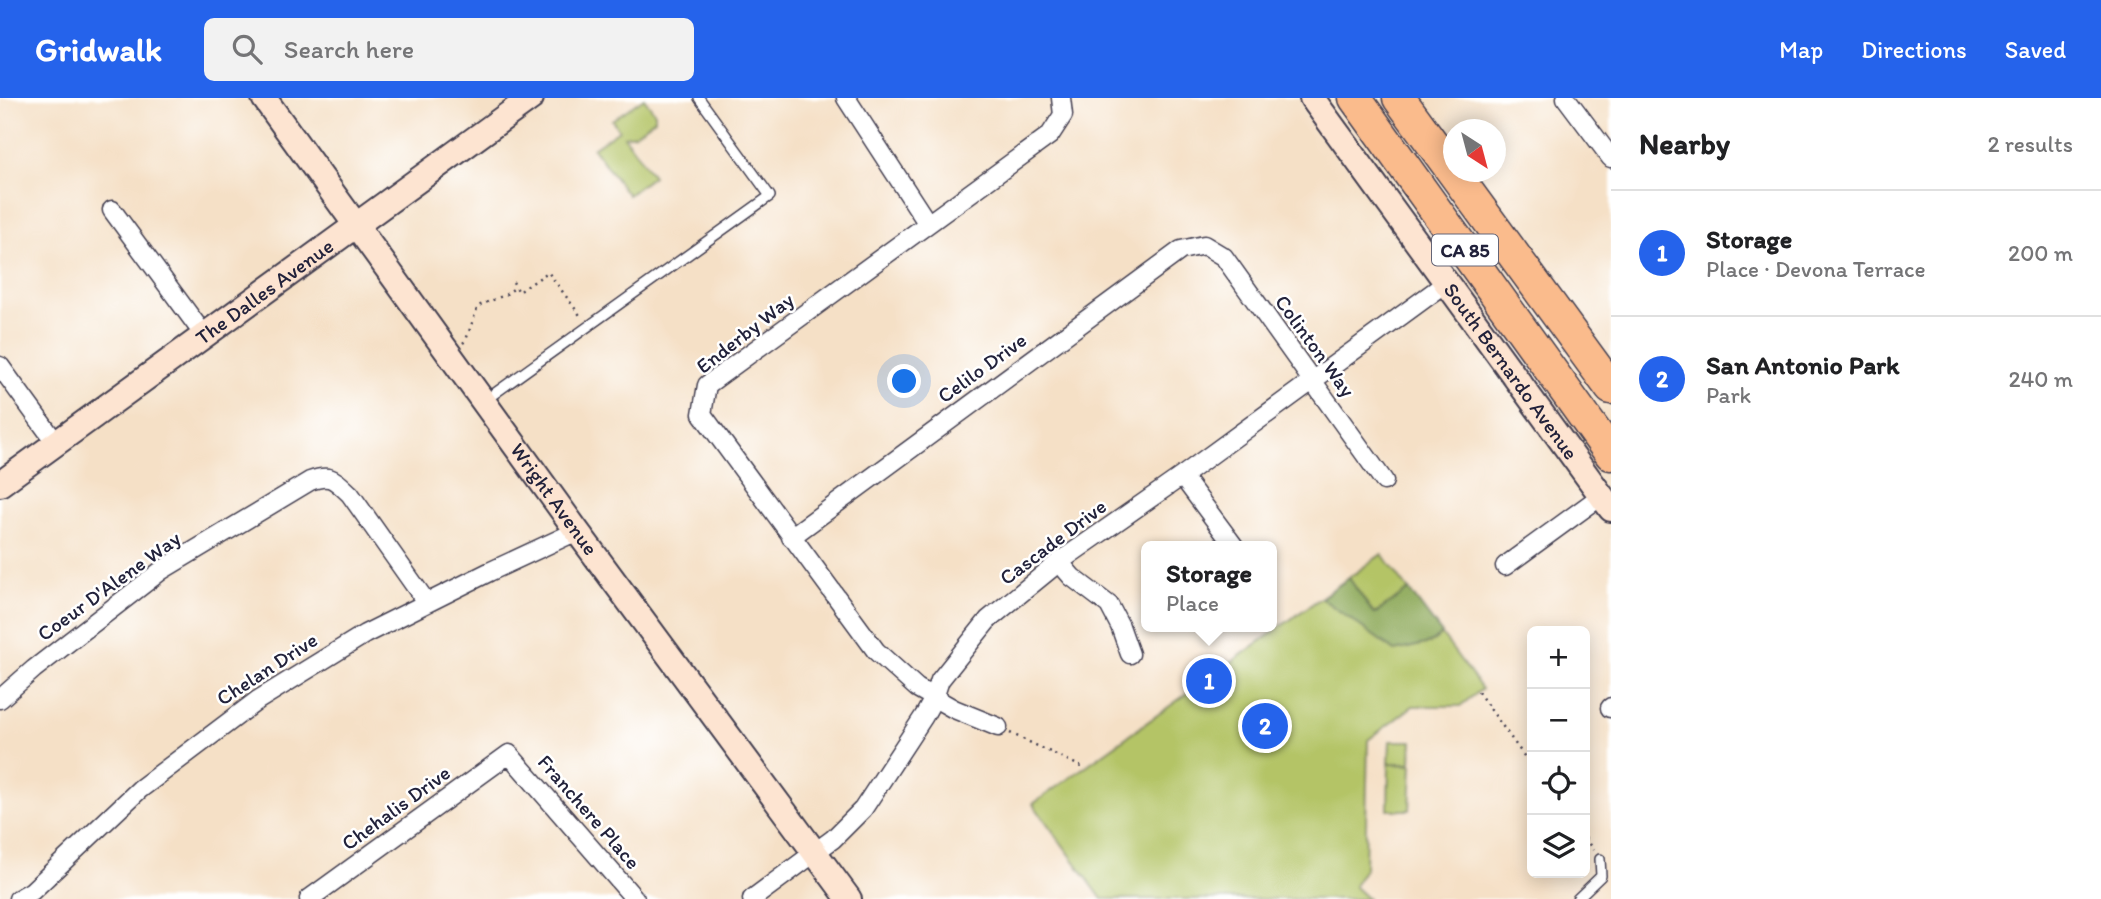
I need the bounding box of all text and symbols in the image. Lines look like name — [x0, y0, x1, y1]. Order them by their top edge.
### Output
search box — [204, 18, 694, 81]
text: Gridwalk — [35, 30, 162, 69]
icon: search — [228, 30, 266, 68]
text: Search here — [284, 33, 414, 65]
text: Map — [1779, 35, 1823, 64]
text: Directions — [1861, 35, 1967, 64]
text: Saved — [2005, 35, 2066, 64]
north arrow — [1443, 119, 1506, 182]
text: Nearby — [1639, 125, 1730, 162]
text: 2 results — [1987, 130, 2073, 158]
text: Storage — [1706, 223, 1792, 255]
street label: The Dalles Avenue — [190, 233, 338, 350]
road number: CA 85 — [1432, 234, 1498, 266]
text: 1 — [1657, 239, 1667, 267]
text: 200 m — [2008, 239, 2073, 267]
text: Place · Devona Terrace — [1706, 255, 1926, 283]
street label: South Bernardo Avenue — [1439, 278, 1584, 464]
street label: Enderby Way — [691, 287, 798, 378]
street label: Colinton Way — [1270, 290, 1361, 402]
street label: Celilo Drive — [932, 327, 1031, 408]
text: San Antonio Park — [1706, 349, 1900, 381]
your location — [887, 364, 921, 398]
text: 2 — [1656, 365, 1668, 393]
text: 240 m — [2008, 365, 2073, 393]
text: Park — [1706, 381, 1751, 409]
street label: Wright Avenue — [505, 438, 604, 560]
street label: Cascade Drive — [994, 493, 1111, 590]
street label: Coeur D'Alene Way — [32, 525, 185, 646]
popup — [1141, 541, 1277, 632]
text: Storage — [1166, 557, 1252, 589]
text: Place — [1166, 589, 1219, 617]
map controls — [1527, 626, 1590, 878]
button: + — [1527, 626, 1590, 689]
street label: Chelan Drive — [212, 627, 322, 710]
pin: 1 — [1186, 655, 1232, 707]
button: − — [1527, 689, 1590, 752]
pin: 2 — [1242, 700, 1288, 752]
street label: Franchere Place — [533, 749, 646, 874]
button: locate — [1527, 752, 1590, 815]
street label: Chehalis Drive — [337, 760, 455, 855]
button: layers — [1527, 815, 1590, 878]

